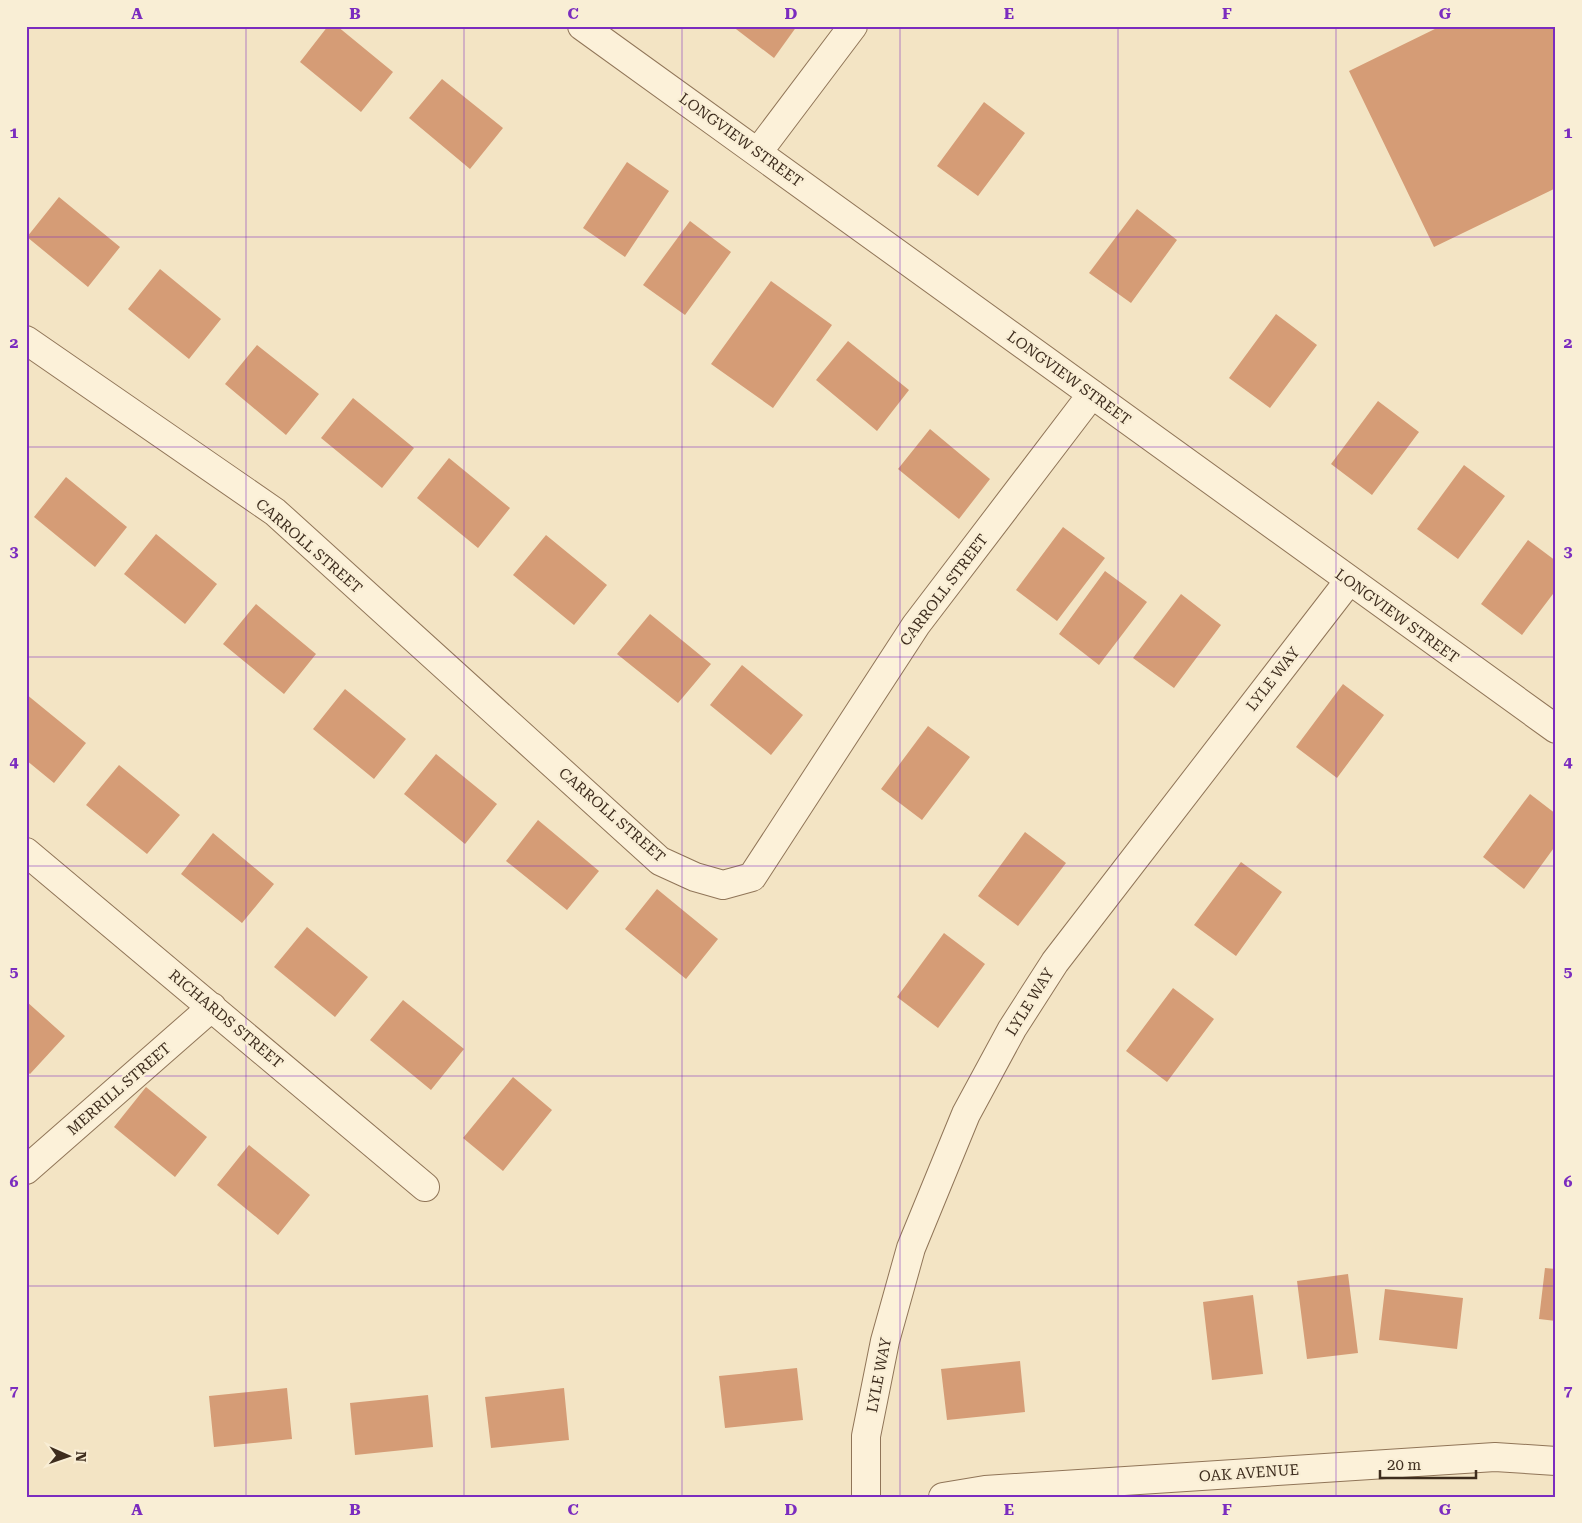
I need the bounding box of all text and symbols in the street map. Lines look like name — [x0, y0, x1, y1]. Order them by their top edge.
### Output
text: A — [131, 4, 143, 23]
text: B — [349, 4, 361, 23]
text: C — [567, 4, 579, 23]
text: D — [785, 4, 798, 23]
text: E — [1004, 4, 1014, 23]
text: F — [1222, 4, 1232, 23]
text: G — [1439, 4, 1452, 23]
street label: LONGVIEW STREET — [676, 89, 806, 191]
text: 1 — [10, 123, 19, 142]
text: 1 — [1564, 123, 1573, 142]
street label: LONGVIEW STREET — [1004, 327, 1134, 429]
text: 2 — [10, 333, 19, 352]
text: 2 — [1564, 333, 1573, 352]
street label: CARROLL STREET — [252, 495, 366, 597]
street label: CARROLL STREET — [896, 531, 992, 649]
text: 3 — [10, 542, 19, 561]
text: 3 — [1564, 542, 1573, 561]
street label: LONGVIEW STREET — [1332, 565, 1462, 667]
street label: LYLE WAY — [1242, 643, 1304, 715]
text: 4 — [10, 752, 19, 771]
text: 4 — [1564, 752, 1573, 771]
street label: CARROLL STREET — [555, 764, 669, 866]
text: 5 — [10, 962, 19, 981]
text: 5 — [1564, 962, 1573, 981]
street label: LYLE WAY — [1002, 964, 1058, 1039]
street label: RICHARDS STREET — [165, 966, 287, 1072]
street label: MERRILL STREET — [63, 1039, 175, 1139]
text: 6 — [10, 1172, 19, 1191]
text: 6 — [1564, 1172, 1573, 1191]
street label: LYLE WAY — [863, 1335, 895, 1414]
text: 7 — [10, 1381, 19, 1400]
text: 7 — [1564, 1381, 1573, 1400]
north arrow — [42, 1430, 92, 1480]
scale bar — [1380, 1448, 1476, 1480]
text: N — [73, 1451, 89, 1462]
text: 20 m — [1387, 1456, 1422, 1474]
street label: OAK AVENUE — [1198, 1461, 1300, 1485]
text: A — [131, 1500, 143, 1519]
text: B — [349, 1500, 361, 1519]
text: C — [567, 1500, 579, 1519]
text: D — [785, 1500, 798, 1519]
text: E — [1004, 1500, 1014, 1519]
text: F — [1222, 1500, 1232, 1519]
text: G — [1439, 1500, 1452, 1519]

